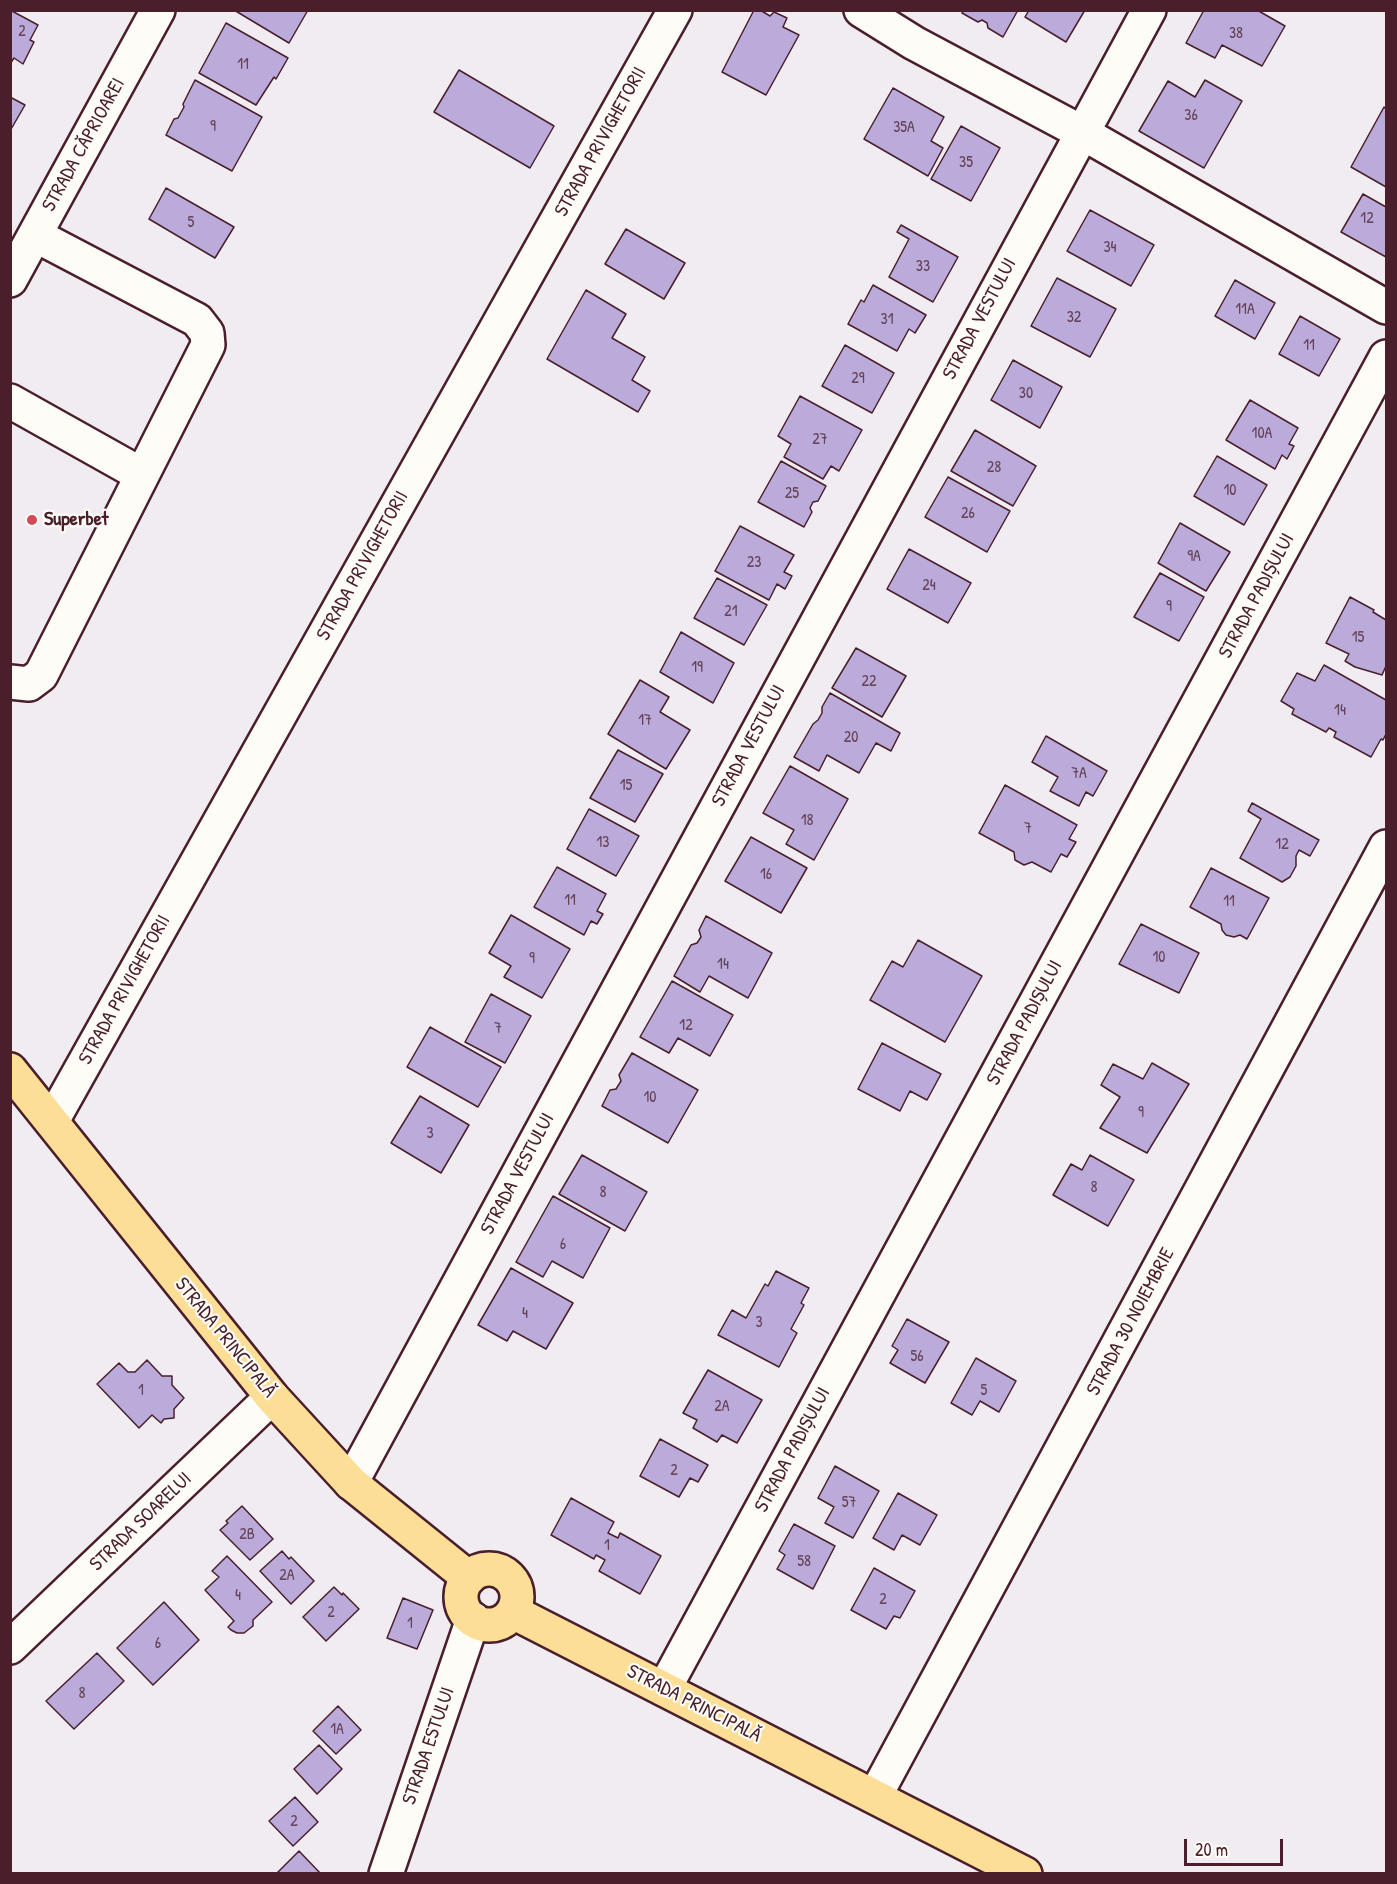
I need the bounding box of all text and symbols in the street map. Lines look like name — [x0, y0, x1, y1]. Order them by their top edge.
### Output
house number: 2 — [18, 22, 26, 42]
house number: 38 — [1229, 24, 1243, 44]
house number: 11 — [237, 55, 249, 75]
street label: STRADA PRIVIGHETORII — [550, 63, 652, 221]
street label: STRADA CĂPRIOAREI — [37, 74, 131, 216]
house number: 36 — [1184, 106, 1198, 126]
house number: 9 — [210, 117, 216, 137]
house number: 35A — [893, 118, 915, 138]
house number: 35 — [959, 153, 973, 173]
house number: 12 — [1360, 209, 1374, 229]
house number: 5 — [188, 213, 194, 233]
house number: 34 — [1103, 238, 1117, 258]
street label: STRADA VESTULUI — [938, 254, 1022, 384]
house number: 33 — [916, 257, 930, 277]
house number: 11A — [1235, 300, 1255, 320]
house number: 32 — [1067, 308, 1081, 328]
house number: 31 — [881, 310, 893, 330]
house number: 11 — [1303, 336, 1315, 356]
house number: 29 — [851, 369, 865, 389]
house number: 30 — [1019, 384, 1033, 404]
house number: 10A — [1252, 424, 1272, 444]
house number: 27 — [812, 430, 828, 450]
house number: 28 — [987, 458, 1001, 478]
house number: 10 — [1224, 481, 1236, 501]
house number: 25 — [785, 484, 799, 504]
street label: STRADA PRIVIGHETORII — [312, 487, 414, 645]
house number: 26 — [961, 504, 975, 524]
place label: Superbet — [44, 508, 108, 532]
marker: Superbet — [25, 513, 39, 527]
street label: STRADA PADIȘULUI — [1214, 529, 1300, 663]
house number: 9A — [1187, 547, 1201, 567]
house number: 23 — [747, 553, 761, 573]
house number: 24 — [922, 576, 936, 596]
house number: 9 — [1166, 597, 1172, 617]
house number: 21 — [724, 602, 738, 622]
house number: 15 — [1352, 628, 1364, 648]
house number: 19 — [691, 658, 703, 678]
house number: 22 — [862, 672, 876, 692]
street label: STRADA VESTULUI — [707, 681, 791, 811]
house number: 14 — [1334, 701, 1346, 721]
house number: 17 — [638, 711, 652, 731]
house number: 20 — [844, 728, 858, 748]
house number: 7A — [1071, 764, 1087, 784]
house number: 15 — [620, 776, 632, 796]
house number: 18 — [801, 811, 813, 831]
house number: 7 — [1024, 819, 1032, 839]
house number: 13 — [597, 833, 609, 853]
house number: 12 — [1275, 835, 1289, 855]
house number: 16 — [760, 865, 772, 885]
house number: 11 — [564, 891, 576, 911]
house number: 11 — [1223, 892, 1235, 912]
street label: STRADA PRIVIGHETORII — [74, 911, 176, 1069]
house number: 10 — [1153, 948, 1165, 968]
house number: 9 — [529, 949, 535, 969]
house number: 14 — [717, 955, 729, 975]
street label: STRADA PADIȘULUI — [982, 956, 1068, 1090]
house number: 12 — [679, 1016, 693, 1036]
house number: 7 — [494, 1019, 502, 1039]
house number: 10 — [644, 1088, 656, 1108]
house number: 9 — [1138, 1103, 1144, 1123]
street label: STRADA VESTULUI — [476, 1109, 560, 1239]
house number: 3 — [426, 1124, 434, 1144]
house number: 8 — [1091, 1178, 1097, 1198]
house number: 8 — [600, 1183, 606, 1203]
house number: 6 — [560, 1235, 566, 1255]
street label: STRADA 30 NOIEMBRIE — [1082, 1244, 1180, 1400]
street label: STRADA PRINCIPALĂ — [169, 1273, 281, 1403]
house number: 4 — [522, 1304, 528, 1324]
house number: 3 — [755, 1313, 763, 1333]
house number: 56 — [910, 1347, 924, 1367]
house number: 1 — [138, 1381, 144, 1401]
house number: 5 — [981, 1381, 987, 1401]
street label: STRADA PADIȘULUI — [750, 1383, 836, 1517]
house number: 2A — [714, 1397, 730, 1417]
house number: 2 — [670, 1461, 678, 1481]
street label: STRADA SOARELUI — [85, 1467, 197, 1577]
house number: 57 — [842, 1493, 856, 1513]
house number: 2B — [239, 1525, 255, 1545]
house number: 1 — [604, 1536, 610, 1556]
house number: 58 — [797, 1552, 811, 1572]
house number: 2A — [279, 1566, 295, 1586]
house number: 4 — [235, 1586, 241, 1606]
house number: 2 — [879, 1590, 887, 1610]
house number: 2 — [327, 1603, 335, 1623]
house number: 1 — [407, 1614, 413, 1634]
house number: 6 — [155, 1634, 161, 1654]
street label: STRADA PRINCIPALĂ — [623, 1660, 765, 1748]
house number: 8 — [79, 1684, 85, 1704]
street label: STRADA ESTULUI — [398, 1684, 460, 1808]
house number: 1A — [330, 1720, 344, 1740]
house number: 2 — [290, 1812, 298, 1832]
scale bar — [1187, 1827, 1286, 1865]
text: 20 m — [1195, 1837, 1228, 1862]

